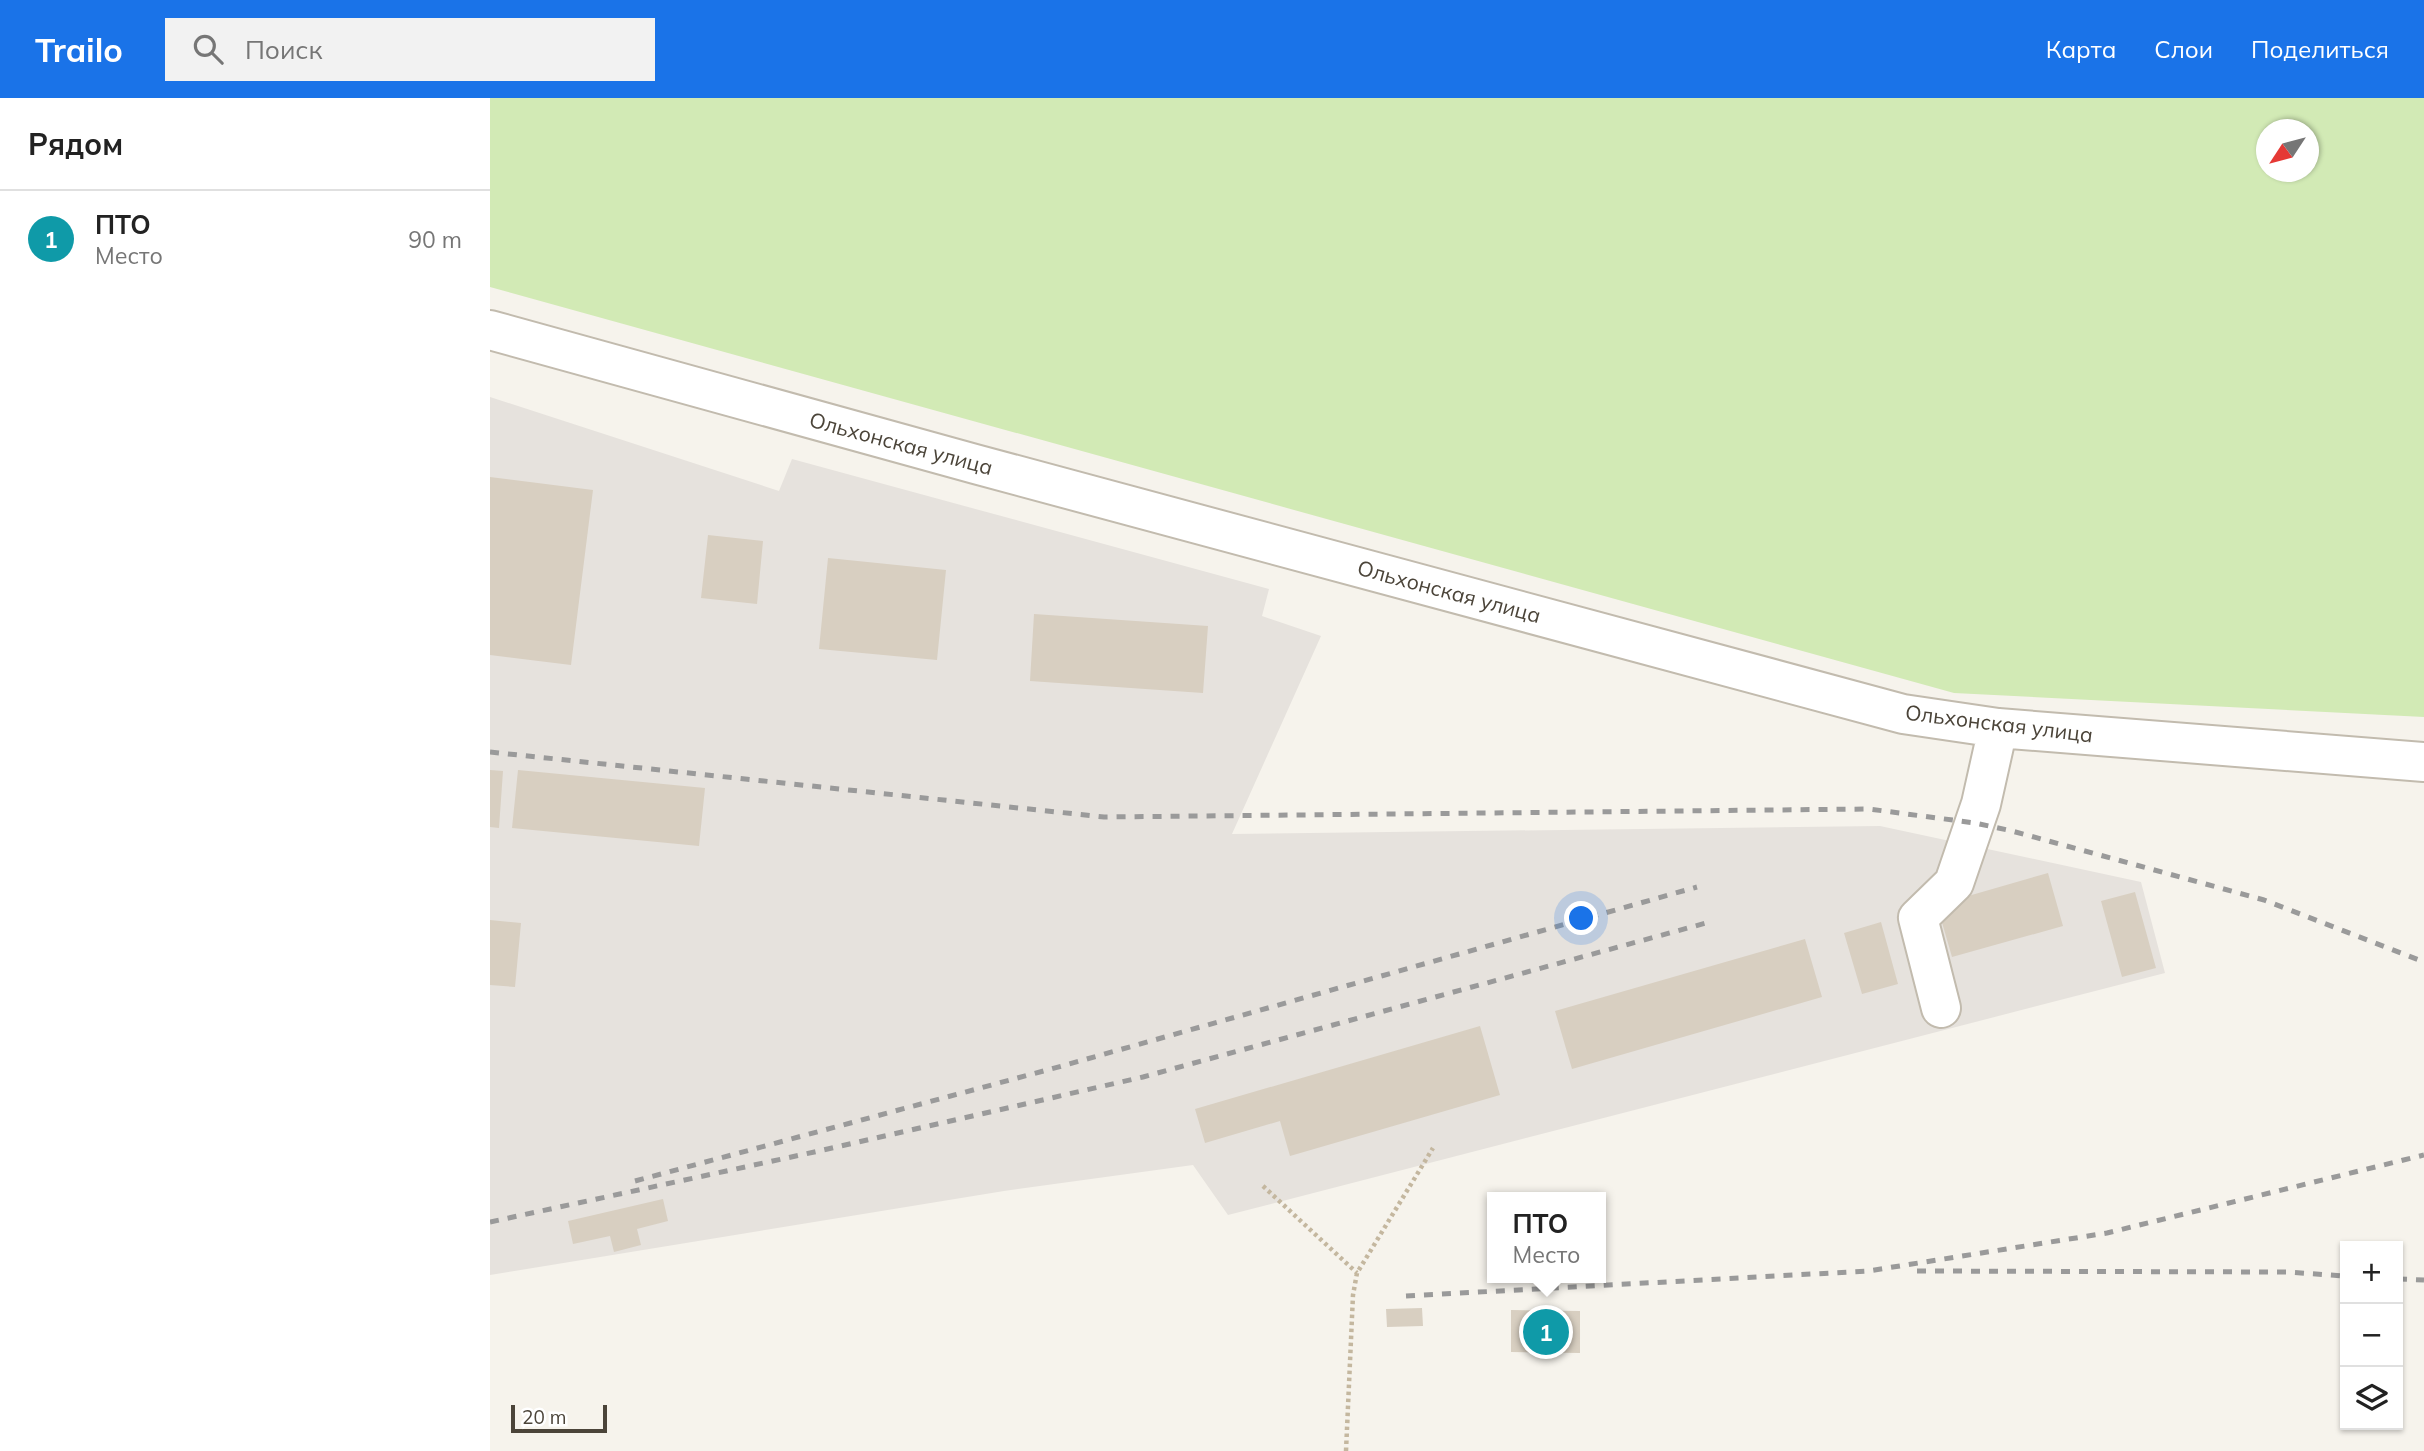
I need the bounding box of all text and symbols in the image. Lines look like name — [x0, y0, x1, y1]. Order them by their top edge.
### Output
search box — [165, 18, 655, 81]
text: Trailo — [35, 29, 123, 70]
icon: search — [189, 30, 227, 68]
text: Поиск — [245, 33, 322, 66]
text: Карта — [2046, 34, 2116, 64]
text: Слои — [2154, 34, 2213, 64]
text: Поделиться — [2251, 34, 2389, 64]
north arrow — [2256, 119, 2319, 182]
text: Рядом — [28, 125, 123, 163]
text: ПТО — [95, 208, 151, 241]
text: 1 — [44, 225, 58, 254]
text: 90 m — [408, 225, 462, 254]
text: Место — [95, 241, 163, 270]
street label: Ольхонская улица — [807, 406, 996, 480]
street label: Ольхонская улица — [1355, 554, 1544, 628]
street label: Ольхонская улица — [1904, 699, 2094, 747]
your location — [1564, 901, 1598, 935]
popup — [1487, 1192, 1606, 1283]
text: ПТО — [1513, 1207, 1568, 1240]
text: Место — [1513, 1240, 1580, 1269]
map controls — [2340, 1241, 2403, 1430]
button: + — [2340, 1241, 2403, 1304]
button: − — [2340, 1304, 2403, 1367]
pin: 1 — [1523, 1306, 1569, 1358]
button: layers — [2340, 1367, 2403, 1430]
scale bar — [511, 1402, 607, 1434]
text: 20 m — [522, 1405, 566, 1429]

